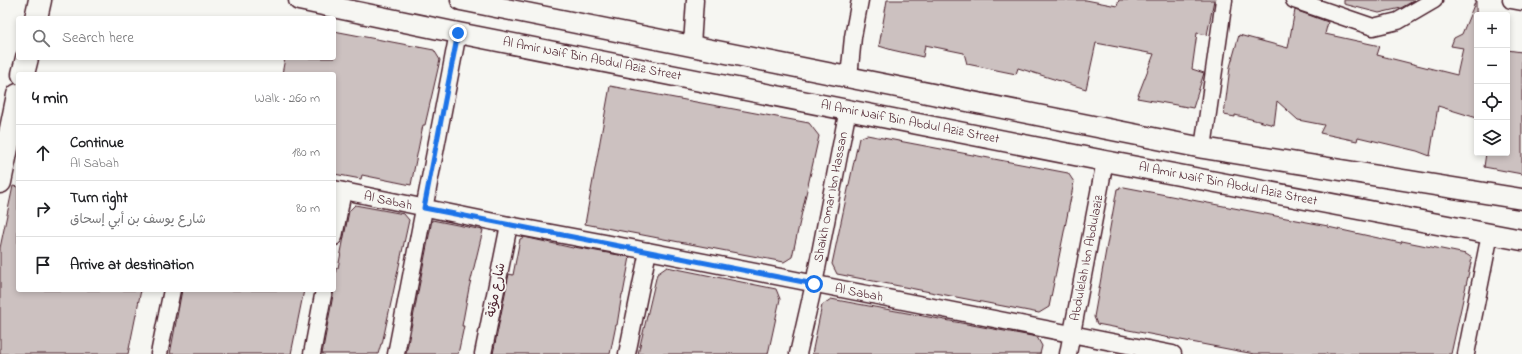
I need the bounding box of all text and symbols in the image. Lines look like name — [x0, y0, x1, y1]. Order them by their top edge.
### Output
map controls — [1474, 12, 1510, 156]
button: + — [1474, 12, 1510, 48]
search box — [16, 16, 336, 60]
route end — [449, 24, 467, 42]
icon: search — [30, 27, 52, 49]
text: Search here — [62, 27, 134, 49]
street label: Al Amir Naif Bin Abdul Aziz Street — [501, 32, 684, 86]
button: − — [1474, 48, 1510, 84]
button: locate — [1474, 84, 1510, 120]
text: 4 min — [32, 86, 68, 111]
text: Walk · 260 m — [255, 89, 320, 108]
street label: Al Amir Naif Bin Abdul Aziz Street — [819, 95, 1002, 149]
button: layers — [1474, 120, 1510, 156]
street label: Shaikh Omar Ibn Hassan — [809, 130, 853, 264]
text: Continue — [70, 132, 124, 154]
icon: ahead — [32, 142, 54, 164]
text: 180 m — [292, 143, 320, 162]
text: Al Sabah — [70, 154, 119, 173]
street label: Al Amir Naif Bin Abdul Aziz Street — [1137, 157, 1320, 211]
text: Turn right — [70, 187, 128, 209]
street label: Al Sabah — [362, 187, 414, 215]
street label: Abdulelah Ibn Abdulaziz — [1065, 193, 1109, 323]
icon: right — [32, 198, 54, 220]
text: 80 m — [296, 199, 320, 218]
text: شارع يوسف بن أبي إسحاق — [70, 210, 206, 229]
icon: arrive — [32, 254, 54, 276]
text: Arrive at destination — [70, 254, 194, 276]
street label: شارع مؤتة — [481, 261, 511, 319]
route start — [805, 275, 823, 293]
street label: Al Sabah — [833, 279, 885, 307]

